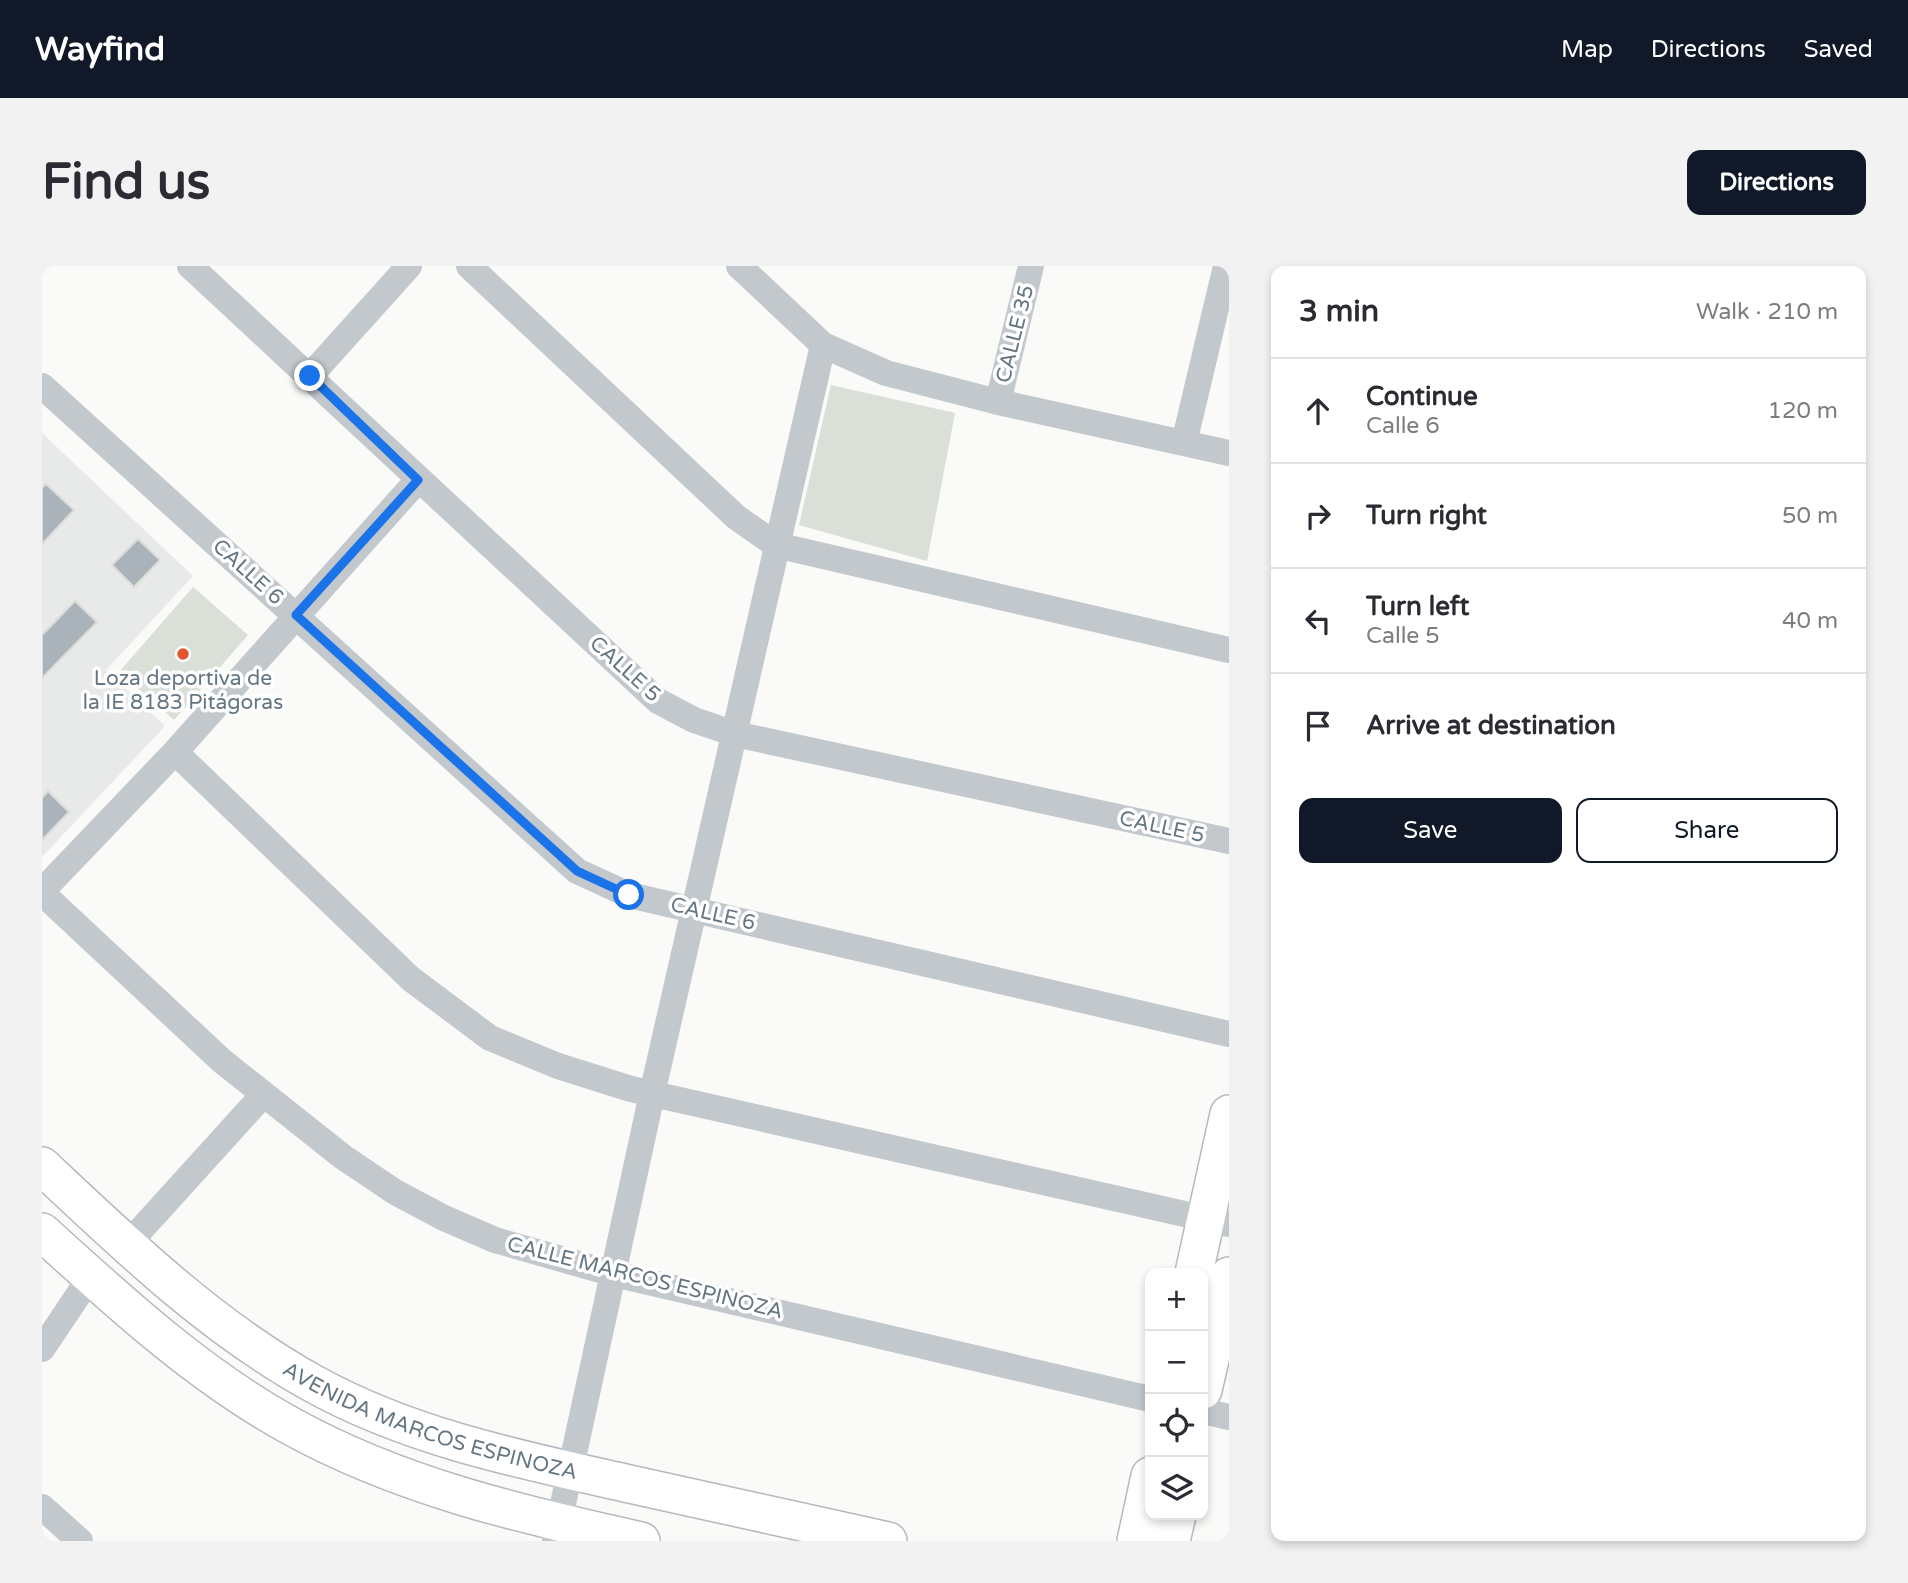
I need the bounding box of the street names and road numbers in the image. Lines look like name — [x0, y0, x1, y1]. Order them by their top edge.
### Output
street label: CALLE 35 — [991, 283, 1039, 385]
street label: CALLE 6 — [207, 534, 289, 610]
street label: CALLE 5 — [584, 631, 666, 707]
street label: CALLE 5 — [1117, 806, 1207, 848]
street label: CALLE 6 — [668, 892, 758, 936]
street label: CALLE MARCOS ESPINOZA — [505, 1232, 785, 1324]
street label: AVENIDA MARCOS ESPINOZA — [278, 1356, 580, 1485]

